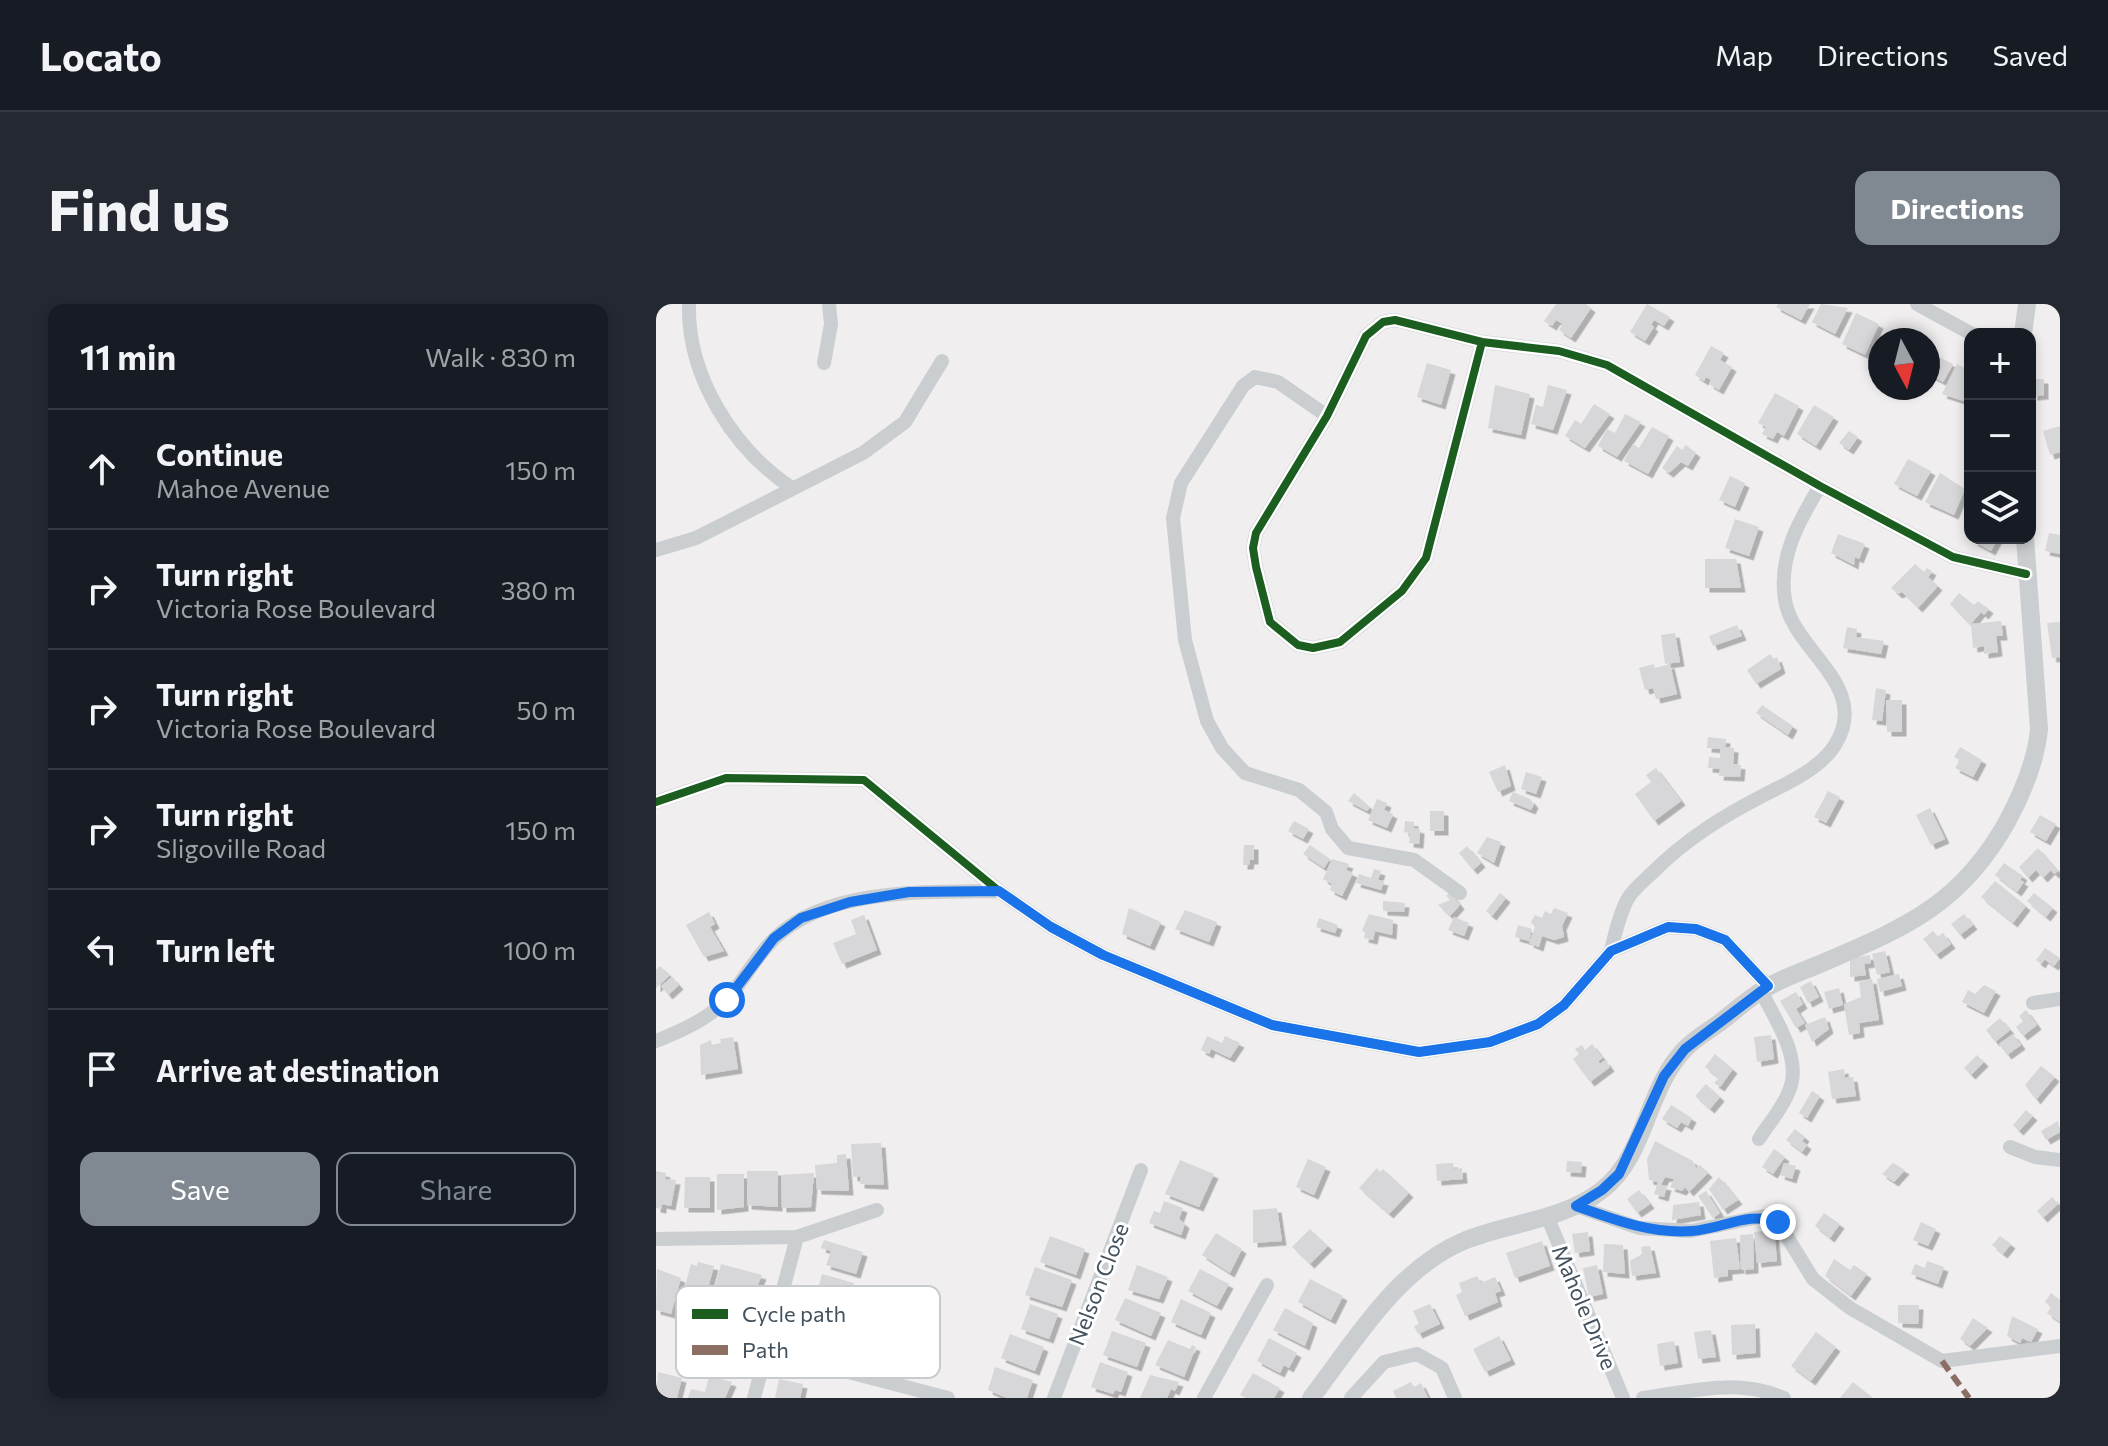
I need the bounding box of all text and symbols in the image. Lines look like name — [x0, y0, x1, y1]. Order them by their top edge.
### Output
text: Locato — [40, 32, 162, 79]
text: Map — [1715, 38, 1773, 72]
text: Directions — [1817, 38, 1948, 72]
text: Saved — [1992, 38, 2068, 72]
button: Directions — [1855, 171, 2060, 245]
text: Find us — [48, 174, 230, 243]
north arrow — [1868, 328, 1940, 400]
map controls — [1964, 328, 2036, 544]
button: + — [1964, 328, 2036, 400]
text: 11 min — [80, 335, 176, 377]
text: Walk · 830 m — [425, 341, 576, 372]
button: − — [1964, 400, 2036, 472]
text: Continue — [156, 435, 283, 472]
icon: ahead — [80, 447, 124, 491]
text: 150 m — [505, 454, 576, 485]
text: Mahoe Avenue — [156, 472, 330, 503]
button: layers — [1964, 472, 2036, 544]
text: Turn right — [156, 555, 293, 592]
icon: right — [80, 567, 124, 611]
text: 380 m — [501, 574, 576, 605]
text: Victoria Rose Boulevard — [156, 592, 436, 623]
text: Turn right — [156, 675, 293, 712]
icon: right — [80, 687, 124, 731]
text: 50 m — [516, 694, 576, 725]
text: Victoria Rose Boulevard — [156, 712, 436, 743]
text: Turn right — [156, 795, 293, 832]
icon: right — [80, 807, 124, 851]
text: 150 m — [505, 814, 576, 845]
text: Sligoville Road — [156, 832, 326, 863]
icon: left — [80, 927, 124, 971]
text: Turn left — [156, 931, 275, 968]
text: 100 m — [503, 934, 576, 965]
route start — [709, 982, 745, 1018]
icon: arrive — [80, 1047, 124, 1091]
text: Arrive at destination — [156, 1051, 440, 1088]
button: Save — [80, 1152, 320, 1226]
button: Share — [336, 1152, 576, 1226]
route end — [1760, 1204, 1796, 1240]
street label: Nelson Close — [1062, 1219, 1134, 1349]
street label: Mahole Drive — [1547, 1241, 1623, 1373]
legend — [676, 1286, 940, 1378]
text: Cycle path — [742, 1300, 846, 1327]
text: Path — [742, 1336, 789, 1363]

